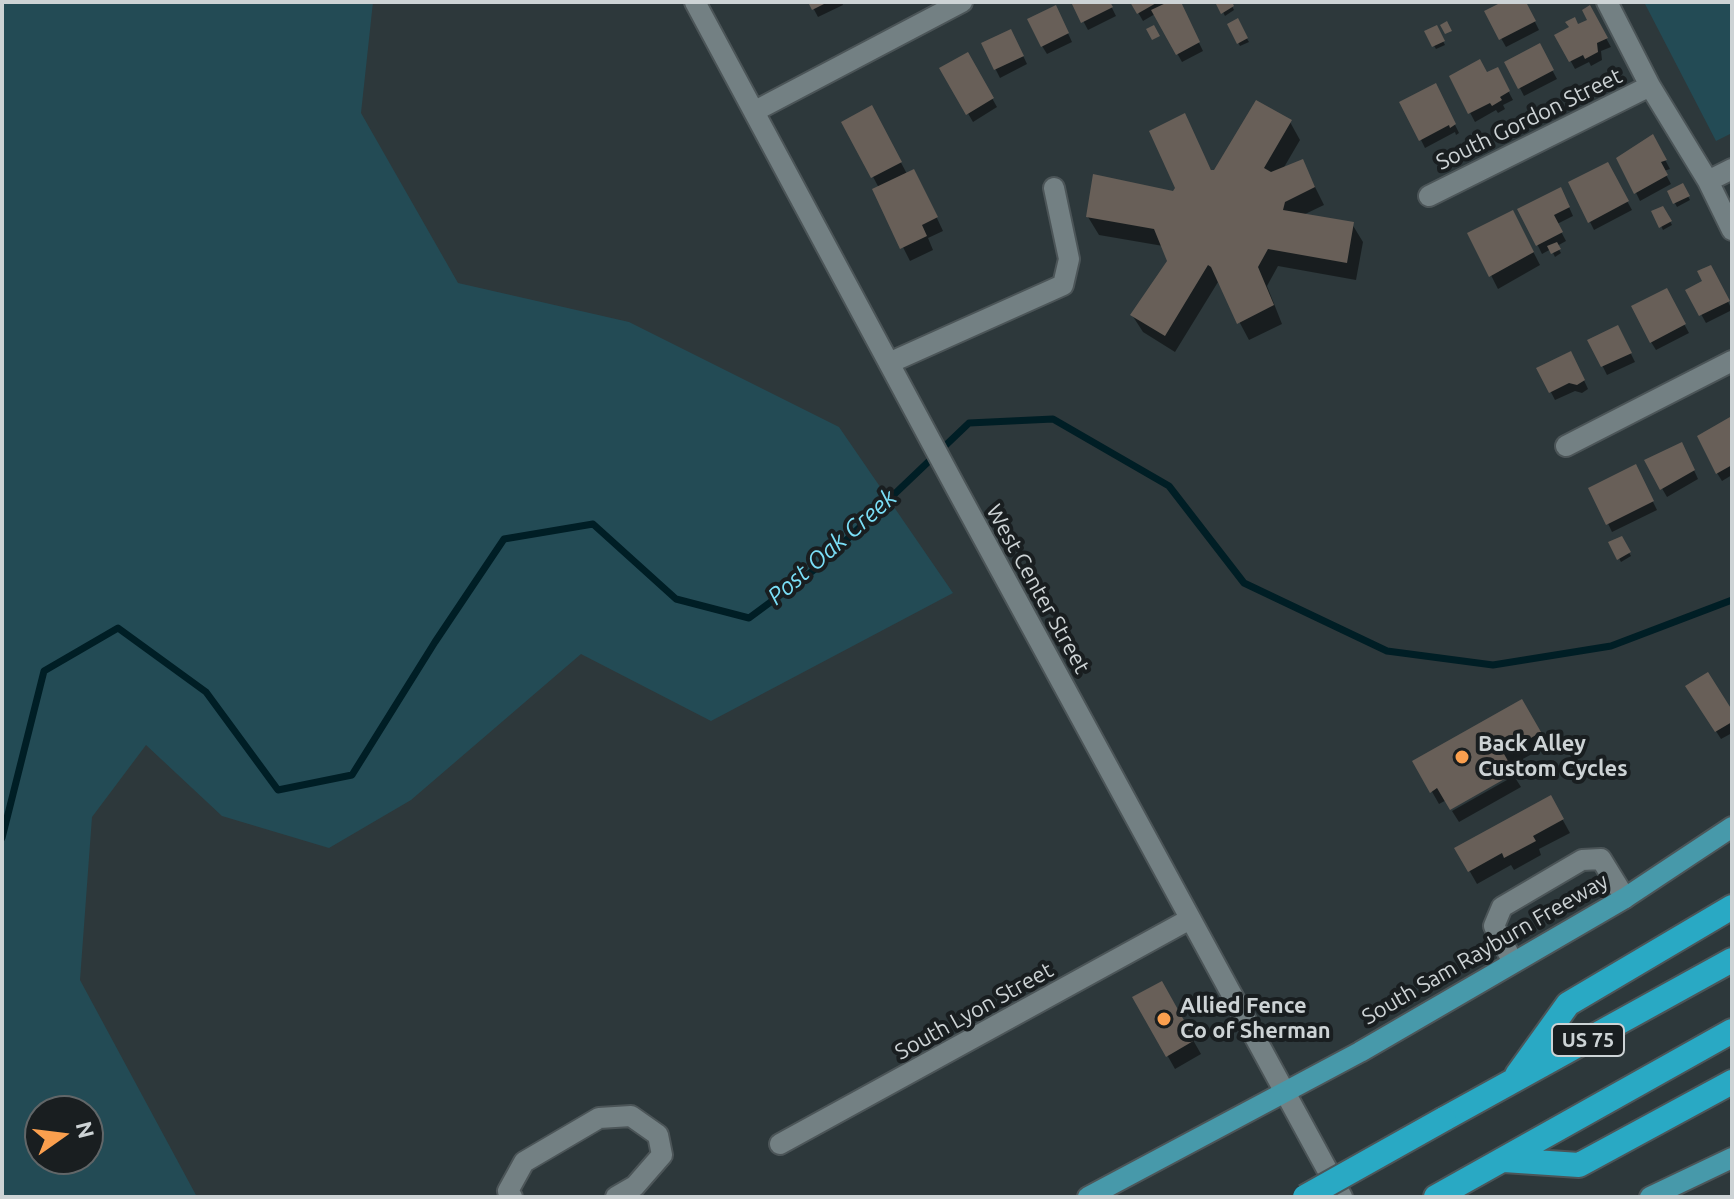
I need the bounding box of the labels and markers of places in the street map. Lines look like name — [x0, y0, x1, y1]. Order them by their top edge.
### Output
place label: Back Alley Custom Cycles — [1478, 731, 1628, 782]
marker: Back Alley Custom Cycles — [1453, 748, 1471, 766]
place label: Allied Fence Co of Sherman — [1180, 993, 1331, 1044]
marker: Allied Fence Co of Sherman — [1155, 1010, 1173, 1028]

